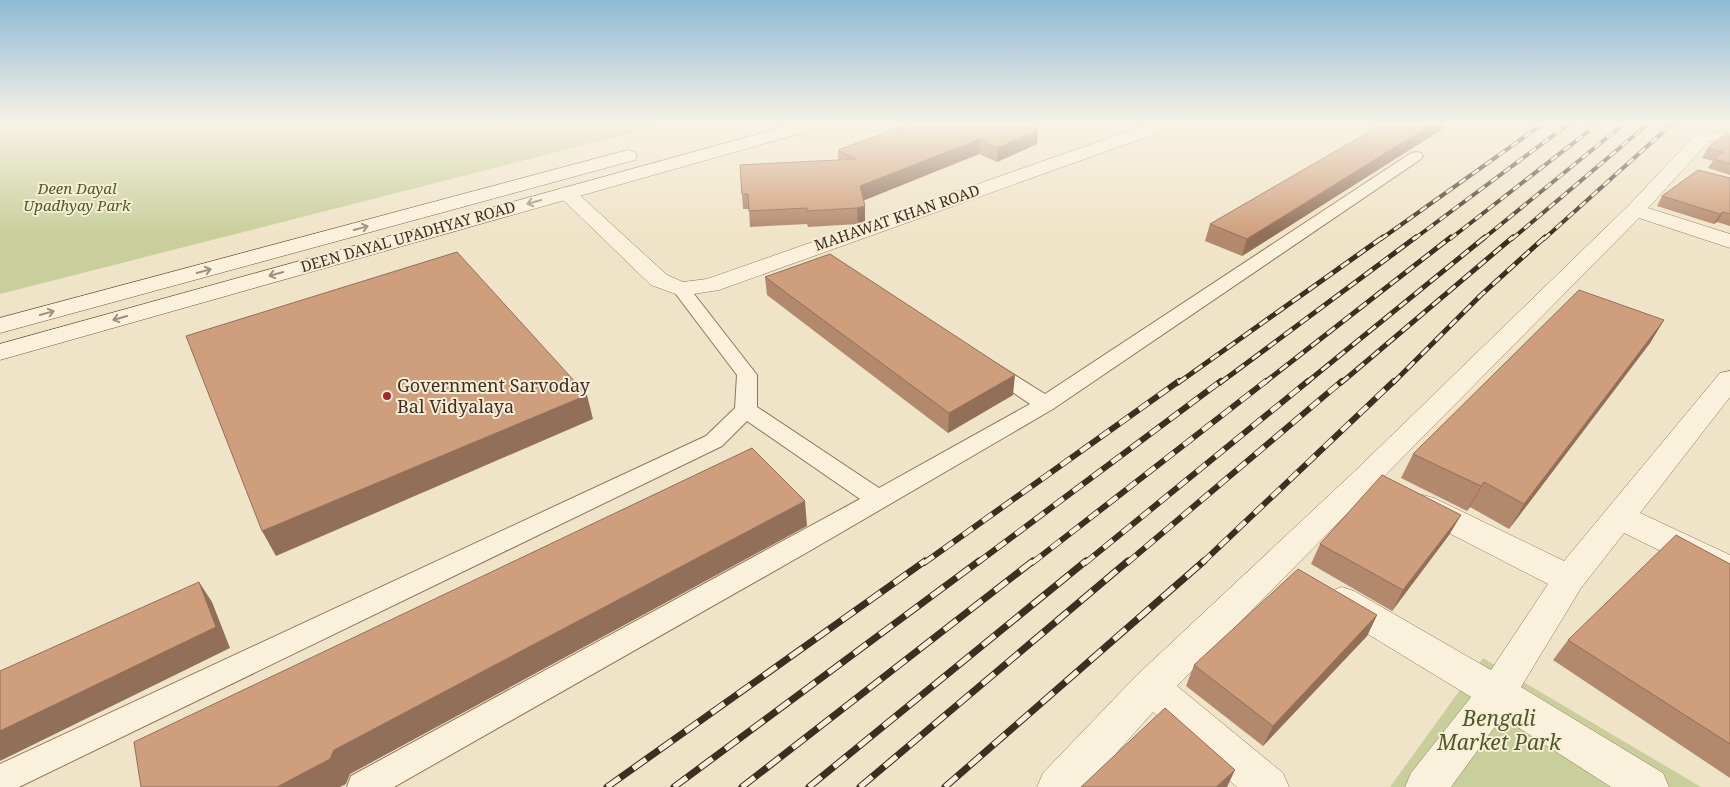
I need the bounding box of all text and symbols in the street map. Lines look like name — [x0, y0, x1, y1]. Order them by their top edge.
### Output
park label: Deen Dayal Upadhyay Park — [23, 178, 131, 215]
street label: MAHAWAT KHAN ROAD — [811, 179, 982, 255]
street label: DEEN DAYAL UPADHYAY ROAD — [298, 196, 518, 276]
one-way arrow — [526, 198, 542, 207]
one-way arrow — [352, 223, 368, 233]
one-way arrow — [195, 265, 211, 275]
one-way arrow — [269, 270, 285, 280]
one-way arrow — [39, 308, 55, 317]
one-way arrow — [112, 314, 128, 324]
place label: Government Sarvoday Bal Vidyalaya — [397, 373, 591, 418]
marker: Government Sarvoday Bal Vidyalaya — [381, 390, 393, 402]
park label: Bengali Market Park — [1436, 704, 1562, 756]

